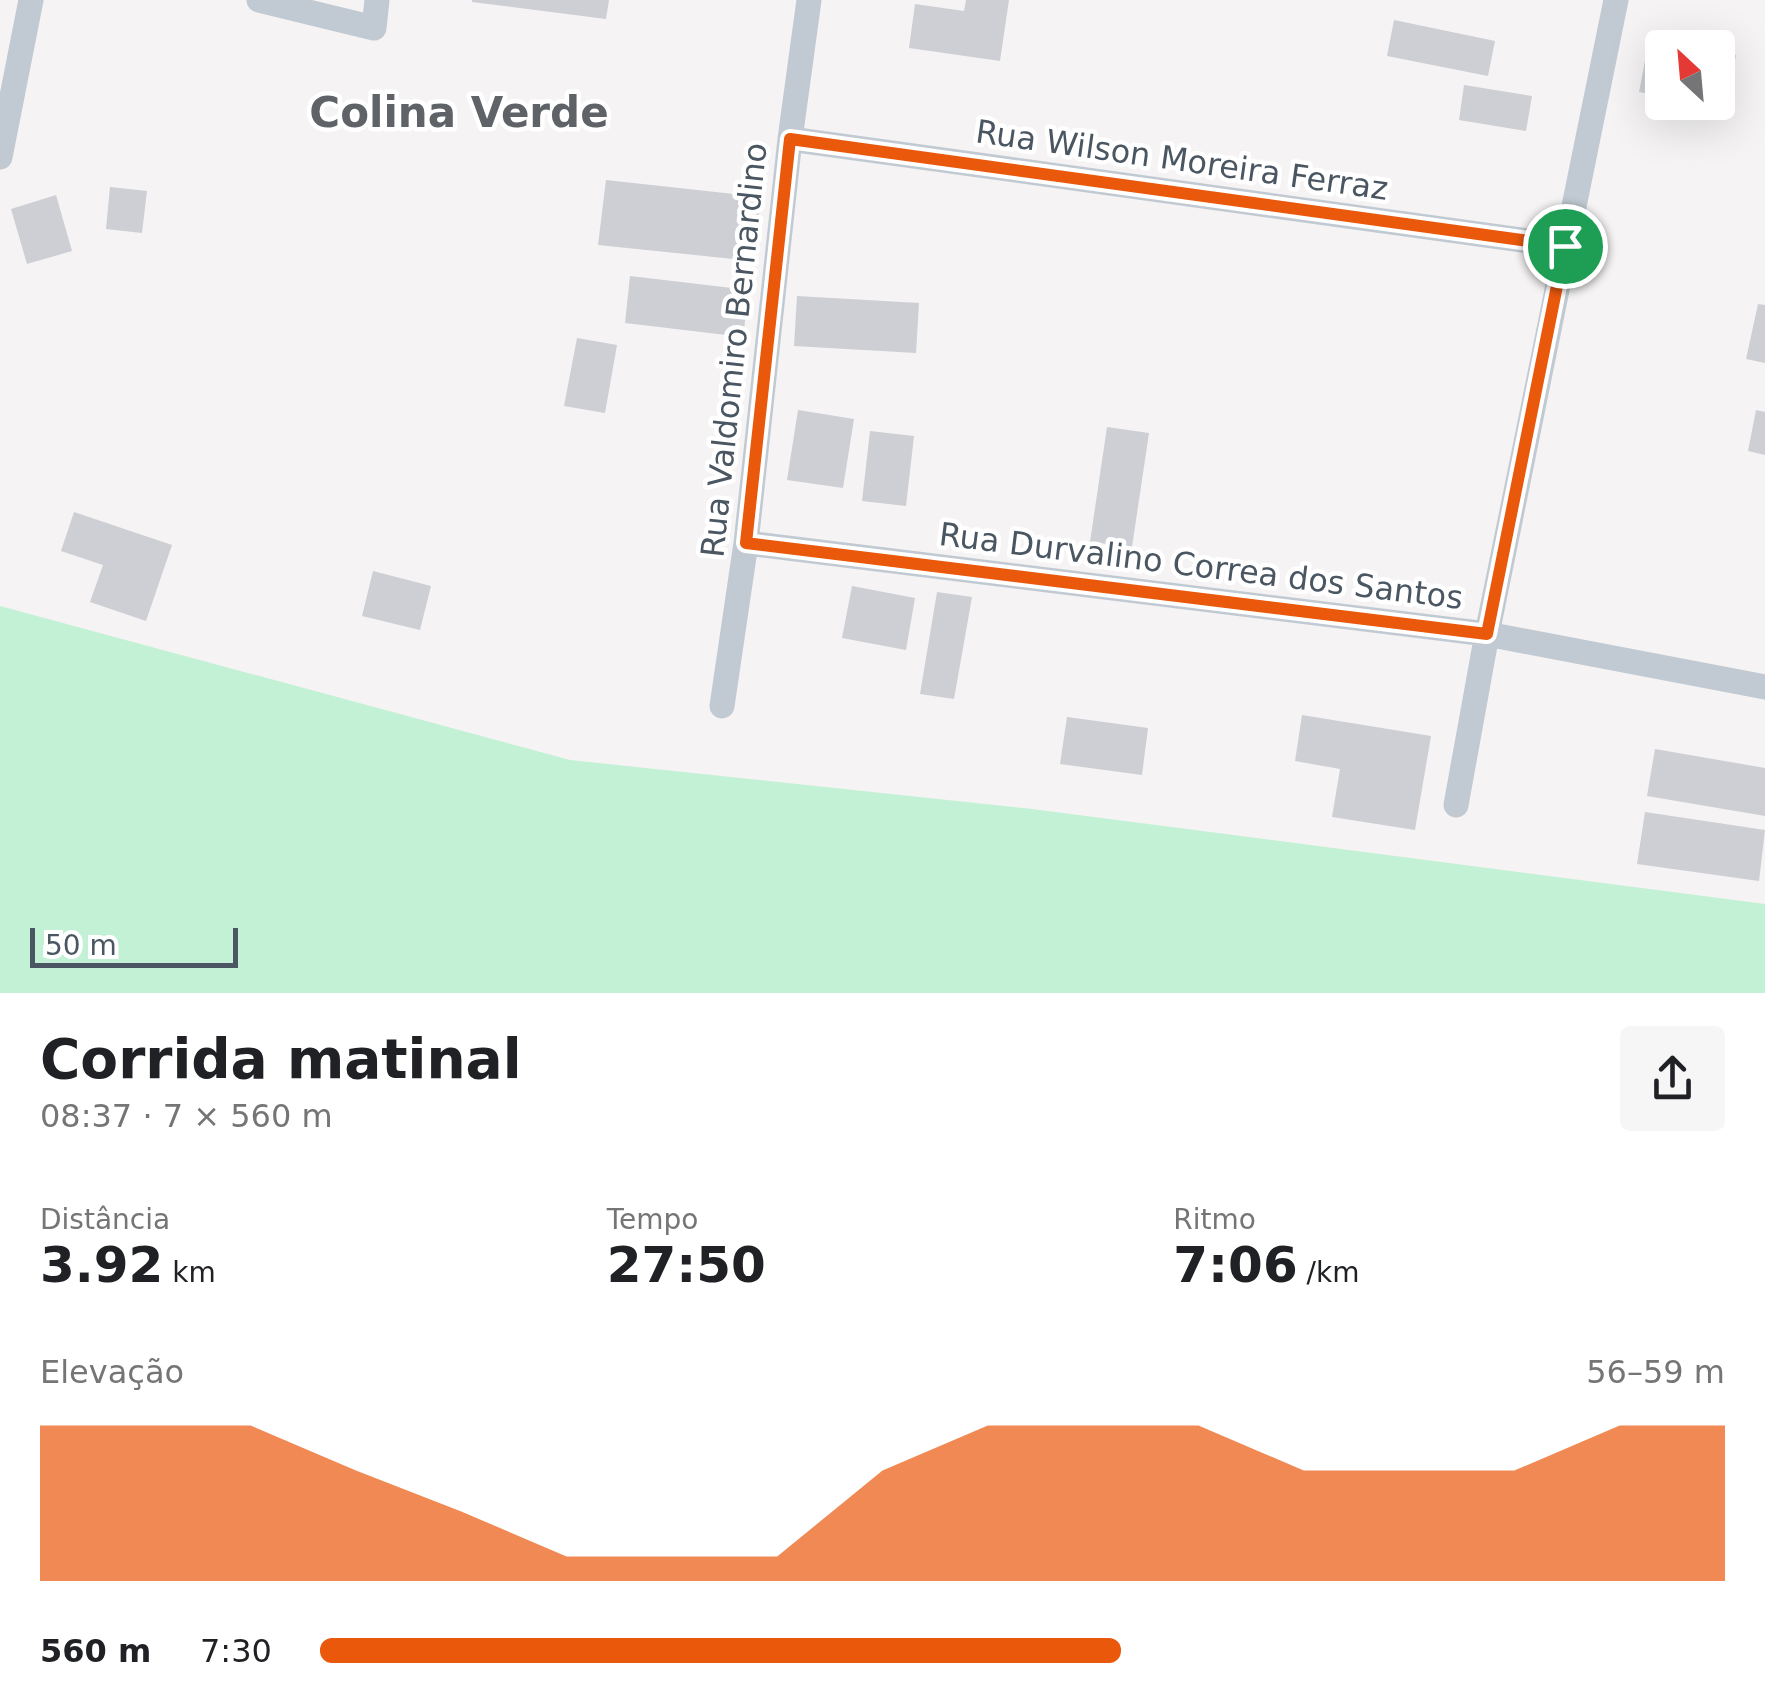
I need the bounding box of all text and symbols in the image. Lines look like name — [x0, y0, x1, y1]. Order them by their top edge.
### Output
north arrow — [1645, 30, 1735, 120]
map controls — [1645, 30, 1735, 120]
district label: Colina Verde — [309, 88, 609, 137]
street label: Rua Wilson Moreira Ferraz — [973, 112, 1391, 208]
street label: Rua Valdomiro Bernardino — [693, 141, 775, 559]
pin — [1523, 204, 1608, 289]
icon: arrive — [1538, 219, 1593, 274]
street label: Rua Durvalino Correa dos Santos — [937, 515, 1465, 617]
scale bar — [30, 923, 238, 968]
text: 50 m — [45, 929, 117, 962]
button: share — [1620, 1026, 1725, 1131]
text: Corrida matinal — [40, 1027, 522, 1091]
text: 08:37 · 7 × 560 m — [40, 1097, 333, 1135]
text: Distância — [40, 1203, 170, 1236]
text: Tempo — [607, 1203, 698, 1236]
text: Ritmo — [1173, 1203, 1256, 1236]
text: 3.92 — [40, 1236, 163, 1294]
text: 27:50 — [607, 1236, 766, 1294]
text: 7:06 — [1173, 1236, 1298, 1294]
text: km — [163, 1256, 216, 1289]
text: /km — [1298, 1256, 1360, 1289]
text: Elevação — [40, 1353, 184, 1391]
text: 56–59 m — [1586, 1353, 1725, 1391]
text: 560 m — [40, 1632, 151, 1670]
text: 7:30 — [200, 1632, 272, 1670]

